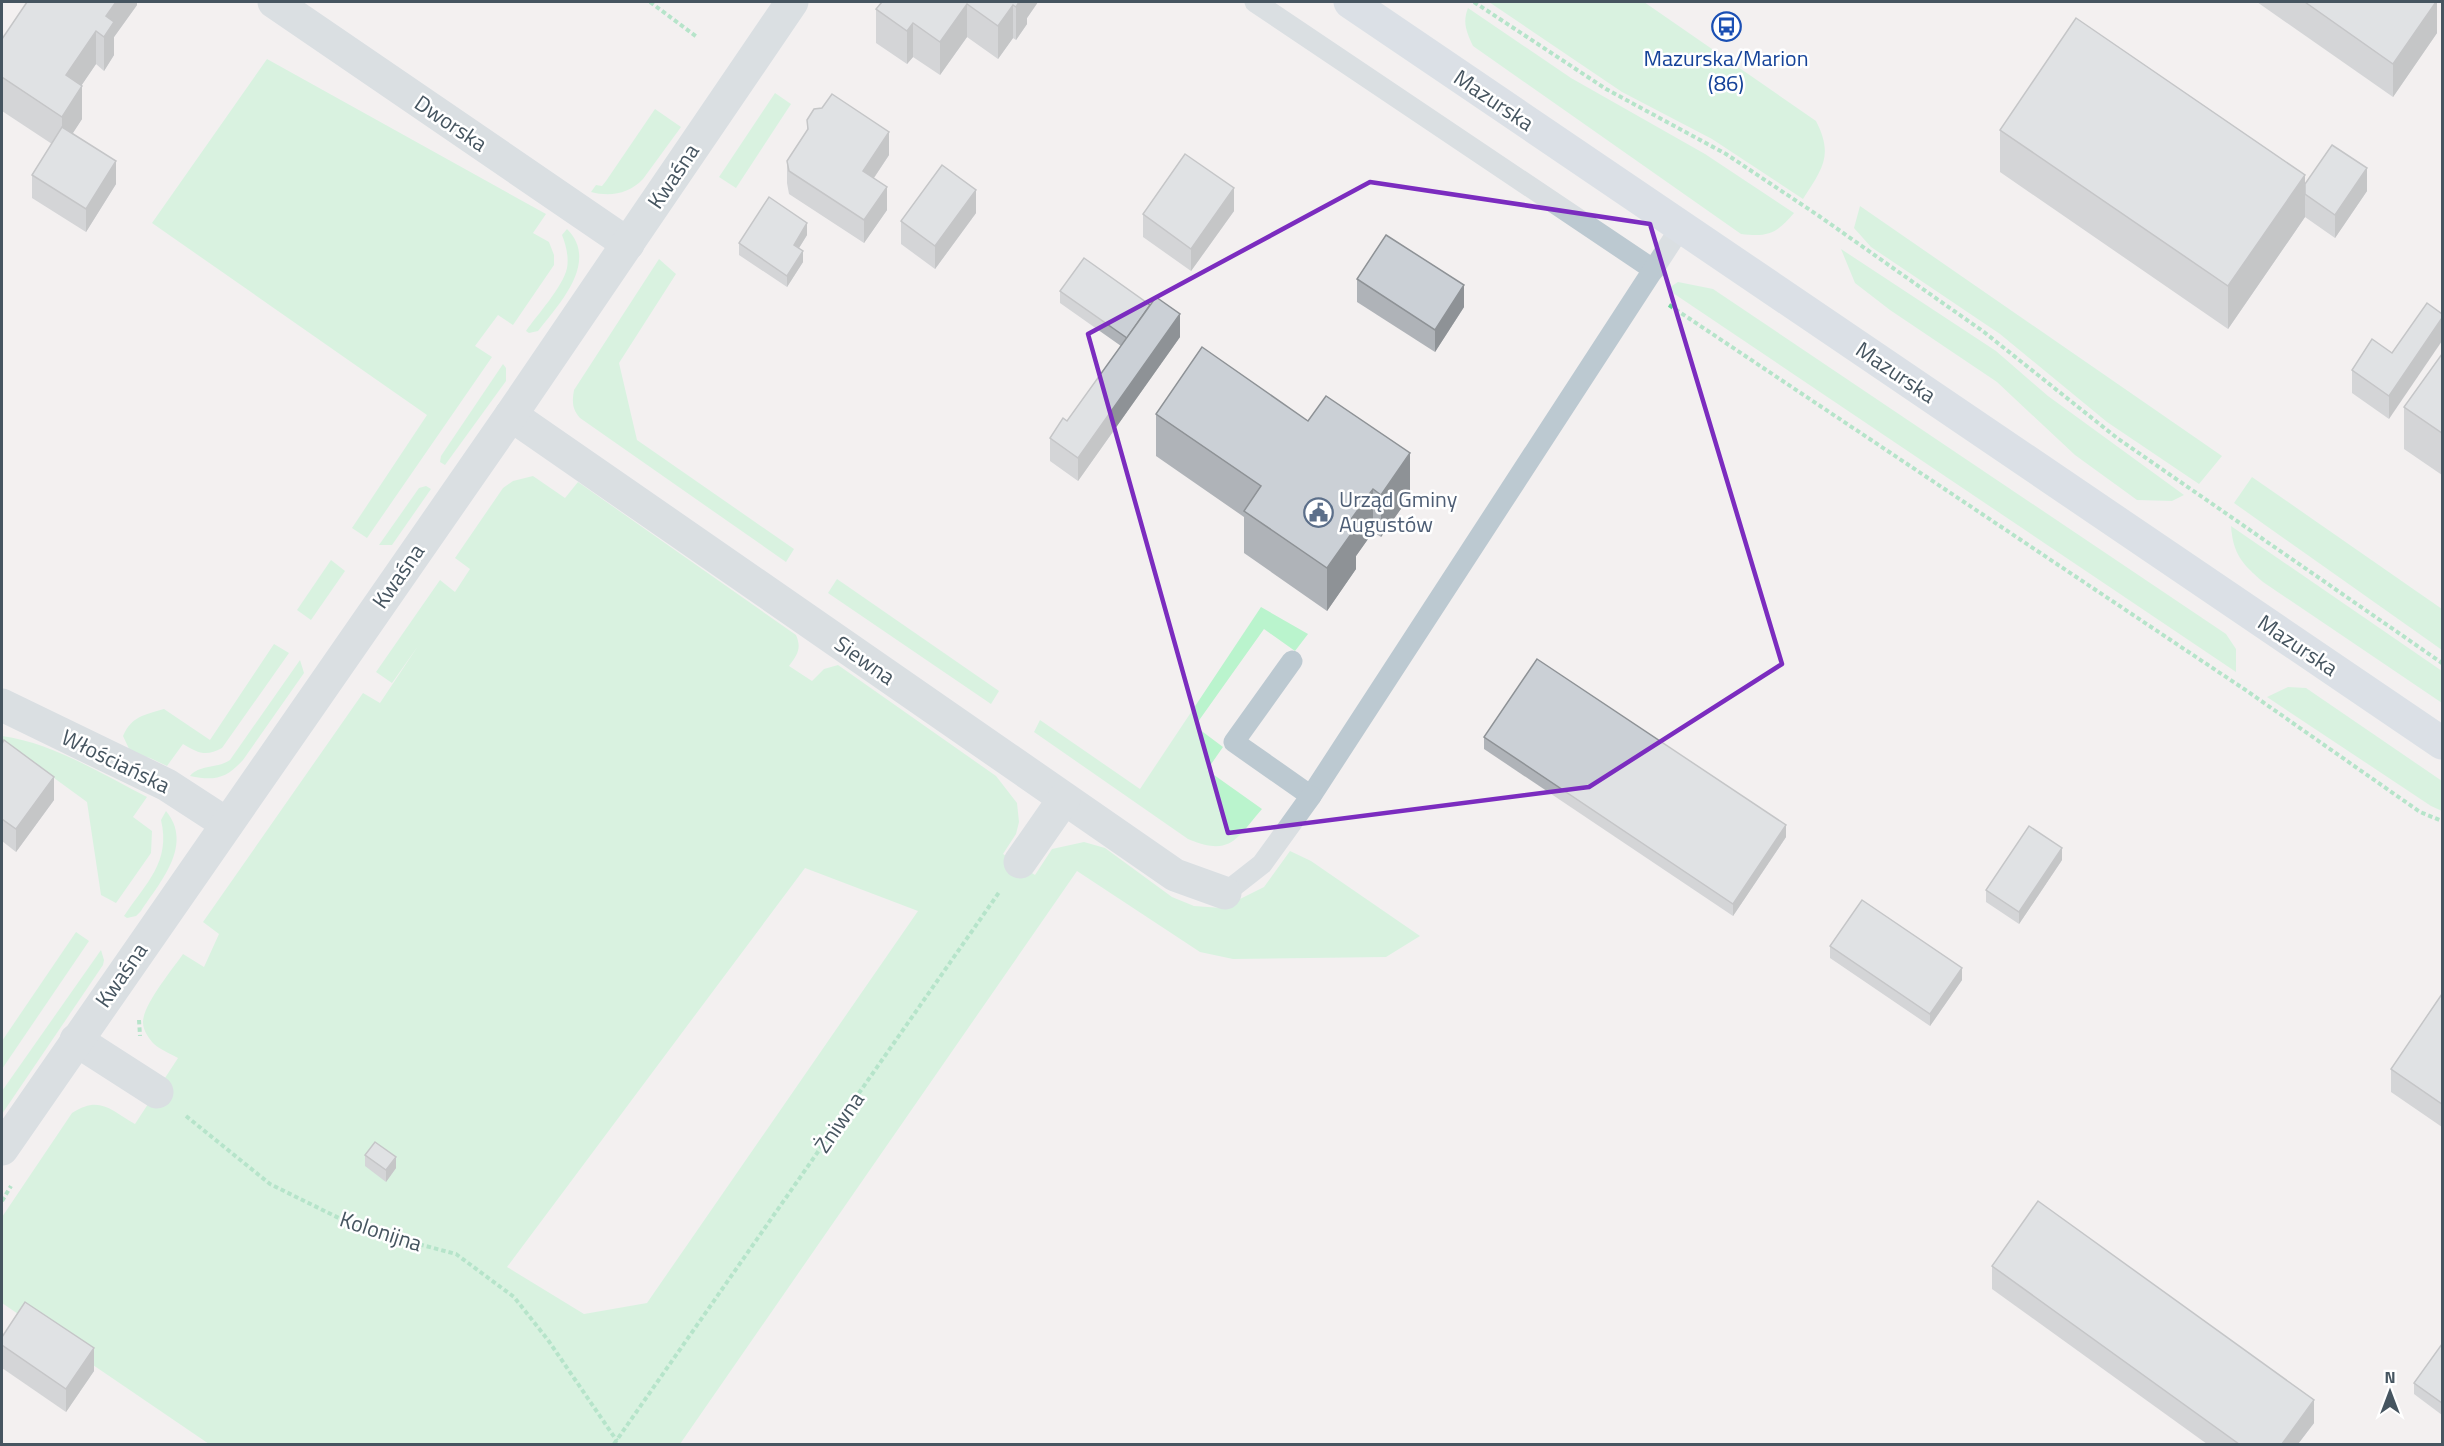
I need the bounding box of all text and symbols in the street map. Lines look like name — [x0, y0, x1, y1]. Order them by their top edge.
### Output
bus stop icon: Mazurska/Marion (86) — [1710, 10, 1742, 42]
place label: Mazurska/Marion (86) — [1644, 41, 1808, 100]
street label: Mazurska — [1447, 61, 1541, 139]
street label: Dworska — [408, 86, 494, 160]
street label: Kwaśna — [639, 136, 707, 216]
street label: Mazurska — [1849, 333, 1943, 411]
place label: Urząd Gminy Augustów — [1339, 482, 1458, 541]
public building icon: Urząd Gminy Augustów — [1302, 496, 1334, 528]
street label: Kwaśna — [363, 536, 433, 616]
street label: Mazurska — [2251, 606, 2345, 684]
street label: Siewna — [828, 627, 902, 693]
street label: Włościańska — [56, 720, 176, 802]
street label: Kwaśna — [86, 935, 156, 1015]
street label: Żniwna — [806, 1084, 872, 1160]
street label: Kolonijna — [335, 1202, 427, 1260]
north arrow — [2360, 1362, 2420, 1422]
text: N — [2384, 1365, 2396, 1389]

